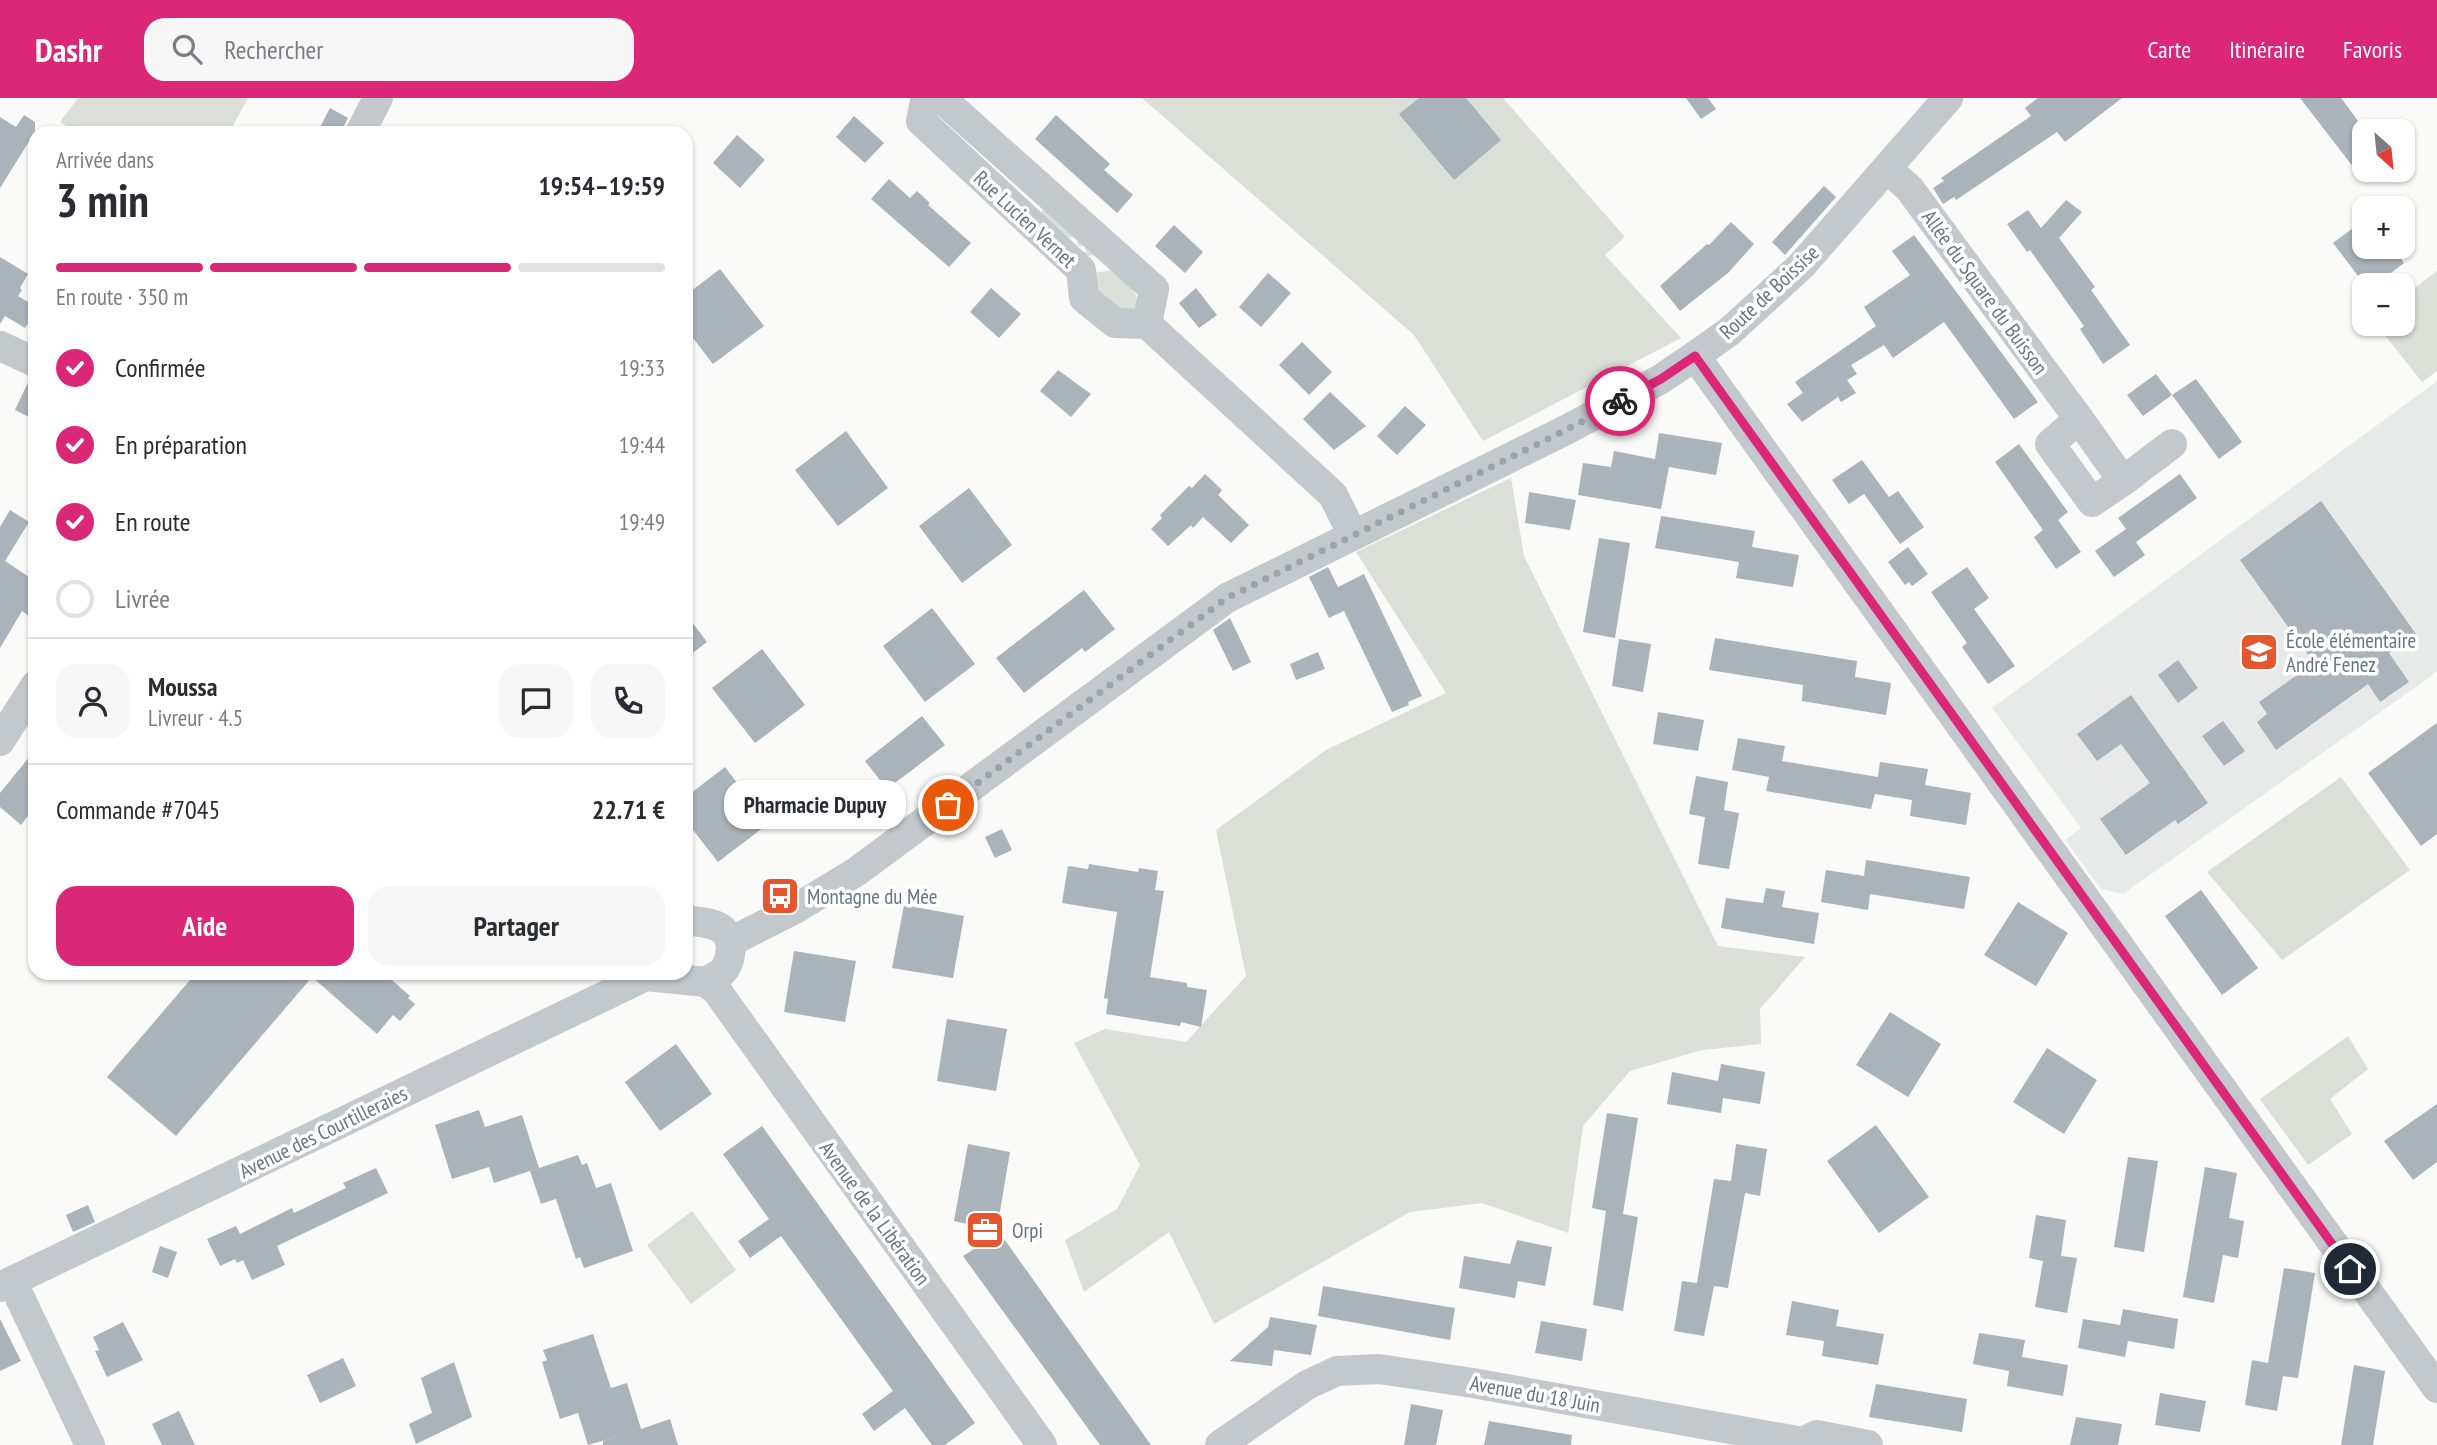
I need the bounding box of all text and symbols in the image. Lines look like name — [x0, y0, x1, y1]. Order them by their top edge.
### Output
search box — [144, 18, 634, 81]
text: Dashr — [35, 28, 102, 71]
icon: search — [168, 30, 206, 68]
text: Rechercher — [224, 33, 323, 66]
text: Carte — [2147, 34, 2191, 65]
text: Itinéraire — [2229, 34, 2305, 65]
text: Favoris — [2343, 34, 2402, 65]
north arrow — [2352, 119, 2415, 182]
map controls — [2352, 119, 2415, 336]
text: Arrivée dans — [56, 145, 154, 174]
street label: Rue Lucien Vernet — [968, 165, 1082, 274]
text: 19:54–19:59 — [538, 169, 665, 202]
text: 3 min — [56, 170, 149, 230]
button: + — [2352, 196, 2415, 259]
street label: Allée du Square du Buisson — [1916, 204, 2054, 380]
street label: Route de Boissise — [1714, 239, 1824, 345]
button: − — [2352, 273, 2415, 336]
text: En route · 350 m — [56, 282, 188, 311]
icon: check — [56, 349, 94, 387]
text: Confirmée — [115, 351, 206, 384]
text: 19:33 — [619, 353, 665, 382]
courier — [1585, 366, 1655, 436]
icon: bike — [1601, 382, 1639, 420]
icon: check — [56, 426, 94, 464]
text: En préparation — [115, 428, 247, 461]
text: 19:44 — [619, 430, 665, 459]
icon: check — [56, 503, 94, 541]
text: En route — [115, 505, 190, 538]
text: 19:49 — [619, 507, 665, 536]
text: Livrée — [115, 582, 170, 615]
place label: École élémentaire André Fenez — [2286, 627, 2416, 678]
school or university icon: École élémentaire André Fenez — [2238, 631, 2280, 673]
button: person — [56, 664, 130, 738]
button: chat — [499, 664, 573, 738]
button: phone — [591, 664, 665, 738]
text: Moussa — [148, 670, 217, 703]
text: Livreur · 4.5 — [148, 703, 243, 732]
pin — [918, 775, 978, 835]
callout: Pharmacie Dupuy — [724, 780, 906, 830]
icon: bag — [929, 786, 967, 824]
text: Pharmacie Dupuy — [744, 790, 886, 819]
text: Commande #7045 — [56, 793, 220, 826]
text: 22.71 € — [592, 793, 665, 826]
bus stop icon: Montagne du Mée — [759, 875, 801, 917]
place label: Montagne du Mée — [807, 883, 937, 910]
button: Aide — [56, 886, 354, 966]
button: Partager — [368, 886, 665, 966]
street label: Avenue des Courtilleraies — [235, 1080, 411, 1184]
street label: Avenue de la Libération — [814, 1136, 936, 1290]
office icon: Orpi — [964, 1209, 1006, 1251]
place label: Orpi — [1012, 1217, 1043, 1244]
pin — [2320, 1239, 2380, 1299]
icon: home — [2331, 1250, 2369, 1288]
street label: Avenue du 18 Juin — [1468, 1369, 1602, 1419]

